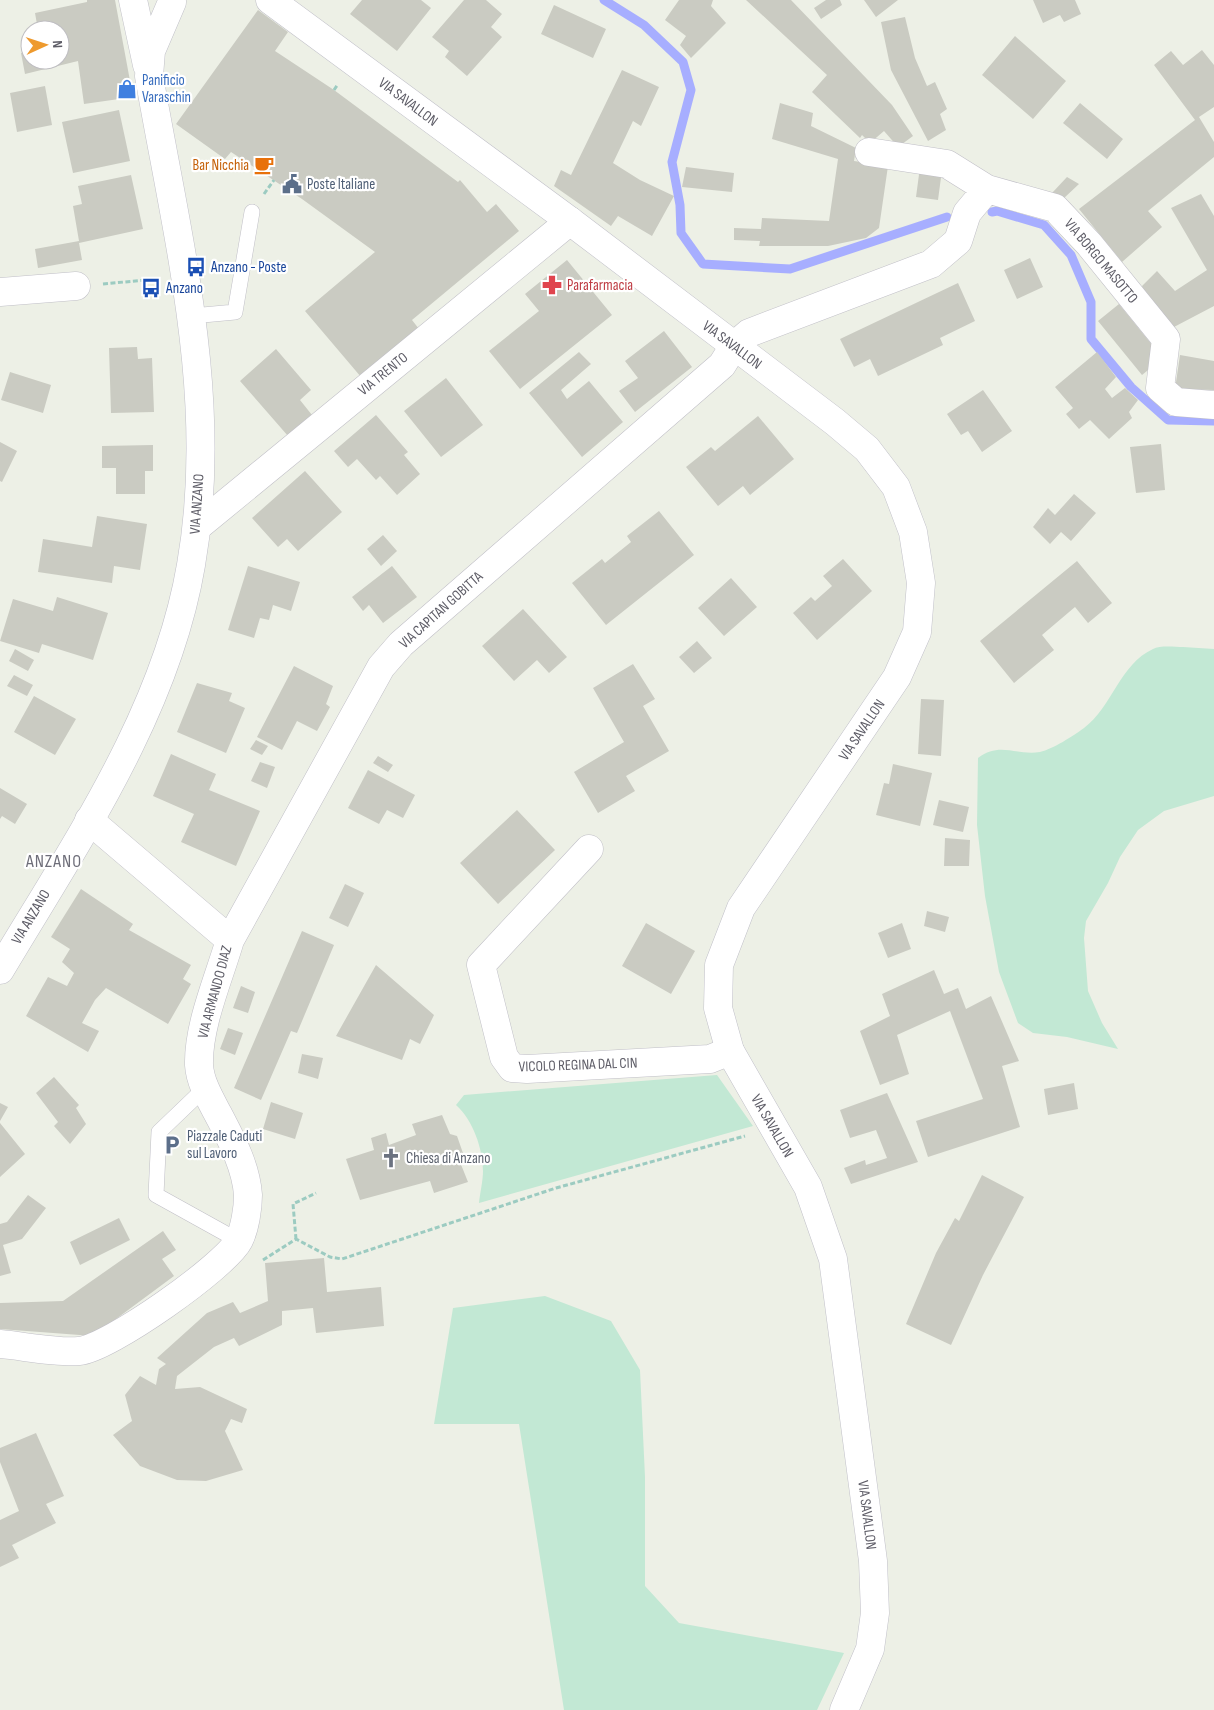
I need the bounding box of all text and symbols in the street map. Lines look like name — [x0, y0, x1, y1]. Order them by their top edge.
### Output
north arrow — [20, 20, 70, 70]
text: N — [49, 40, 66, 49]
place label: Panificio Varaschin — [142, 71, 191, 107]
street label: VIA SAVALLON — [374, 73, 442, 131]
shop icon: Panificio Varaschin — [116, 78, 138, 100]
cafe icon: Bar Nicchia — [253, 154, 275, 176]
place label: Bar Nicchia — [192, 156, 249, 175]
public building icon: Poste Italiane — [281, 173, 303, 195]
place label: Poste Italiane — [307, 175, 375, 194]
street label: VIA BORGO MASOTTO — [1060, 215, 1142, 307]
bus stop icon: Anzano - Poste — [185, 256, 207, 278]
place label: Anzano - Poste — [210, 258, 287, 277]
pharmacy icon: Parafarmacia — [541, 274, 563, 296]
place label: Parafarmacia — [567, 276, 633, 295]
bus stop icon: Anzano — [140, 277, 162, 299]
place label: Anzano — [165, 279, 203, 298]
street label: VIA SAVALLON — [698, 316, 766, 374]
street label: VIA TRENTO — [354, 348, 412, 400]
street label: VIA ANZANO — [185, 473, 209, 535]
street label: VIA CAPITAN GOBITTA — [395, 567, 487, 653]
street label: VIA SAVALLON — [835, 696, 889, 764]
district label: ANZANO — [25, 851, 82, 872]
street label: VIA ANZANO — [7, 886, 55, 948]
street label: VIA ARMANDO DIAZ — [193, 943, 237, 1041]
street label: VICOLO REGINA DAL CIN — [518, 1053, 638, 1077]
street label: VIA SAVALLON — [746, 1091, 798, 1161]
place label: Piazzale Caduti sul Lavoro — [187, 1127, 263, 1163]
parking icon: Piazzale Caduti sul Lavoro — [161, 1134, 183, 1156]
church icon: Chiesa di Anzano — [380, 1147, 402, 1169]
place label: Chiesa di Anzano — [406, 1149, 490, 1168]
street label: VIA SAVALLON — [853, 1479, 881, 1551]

